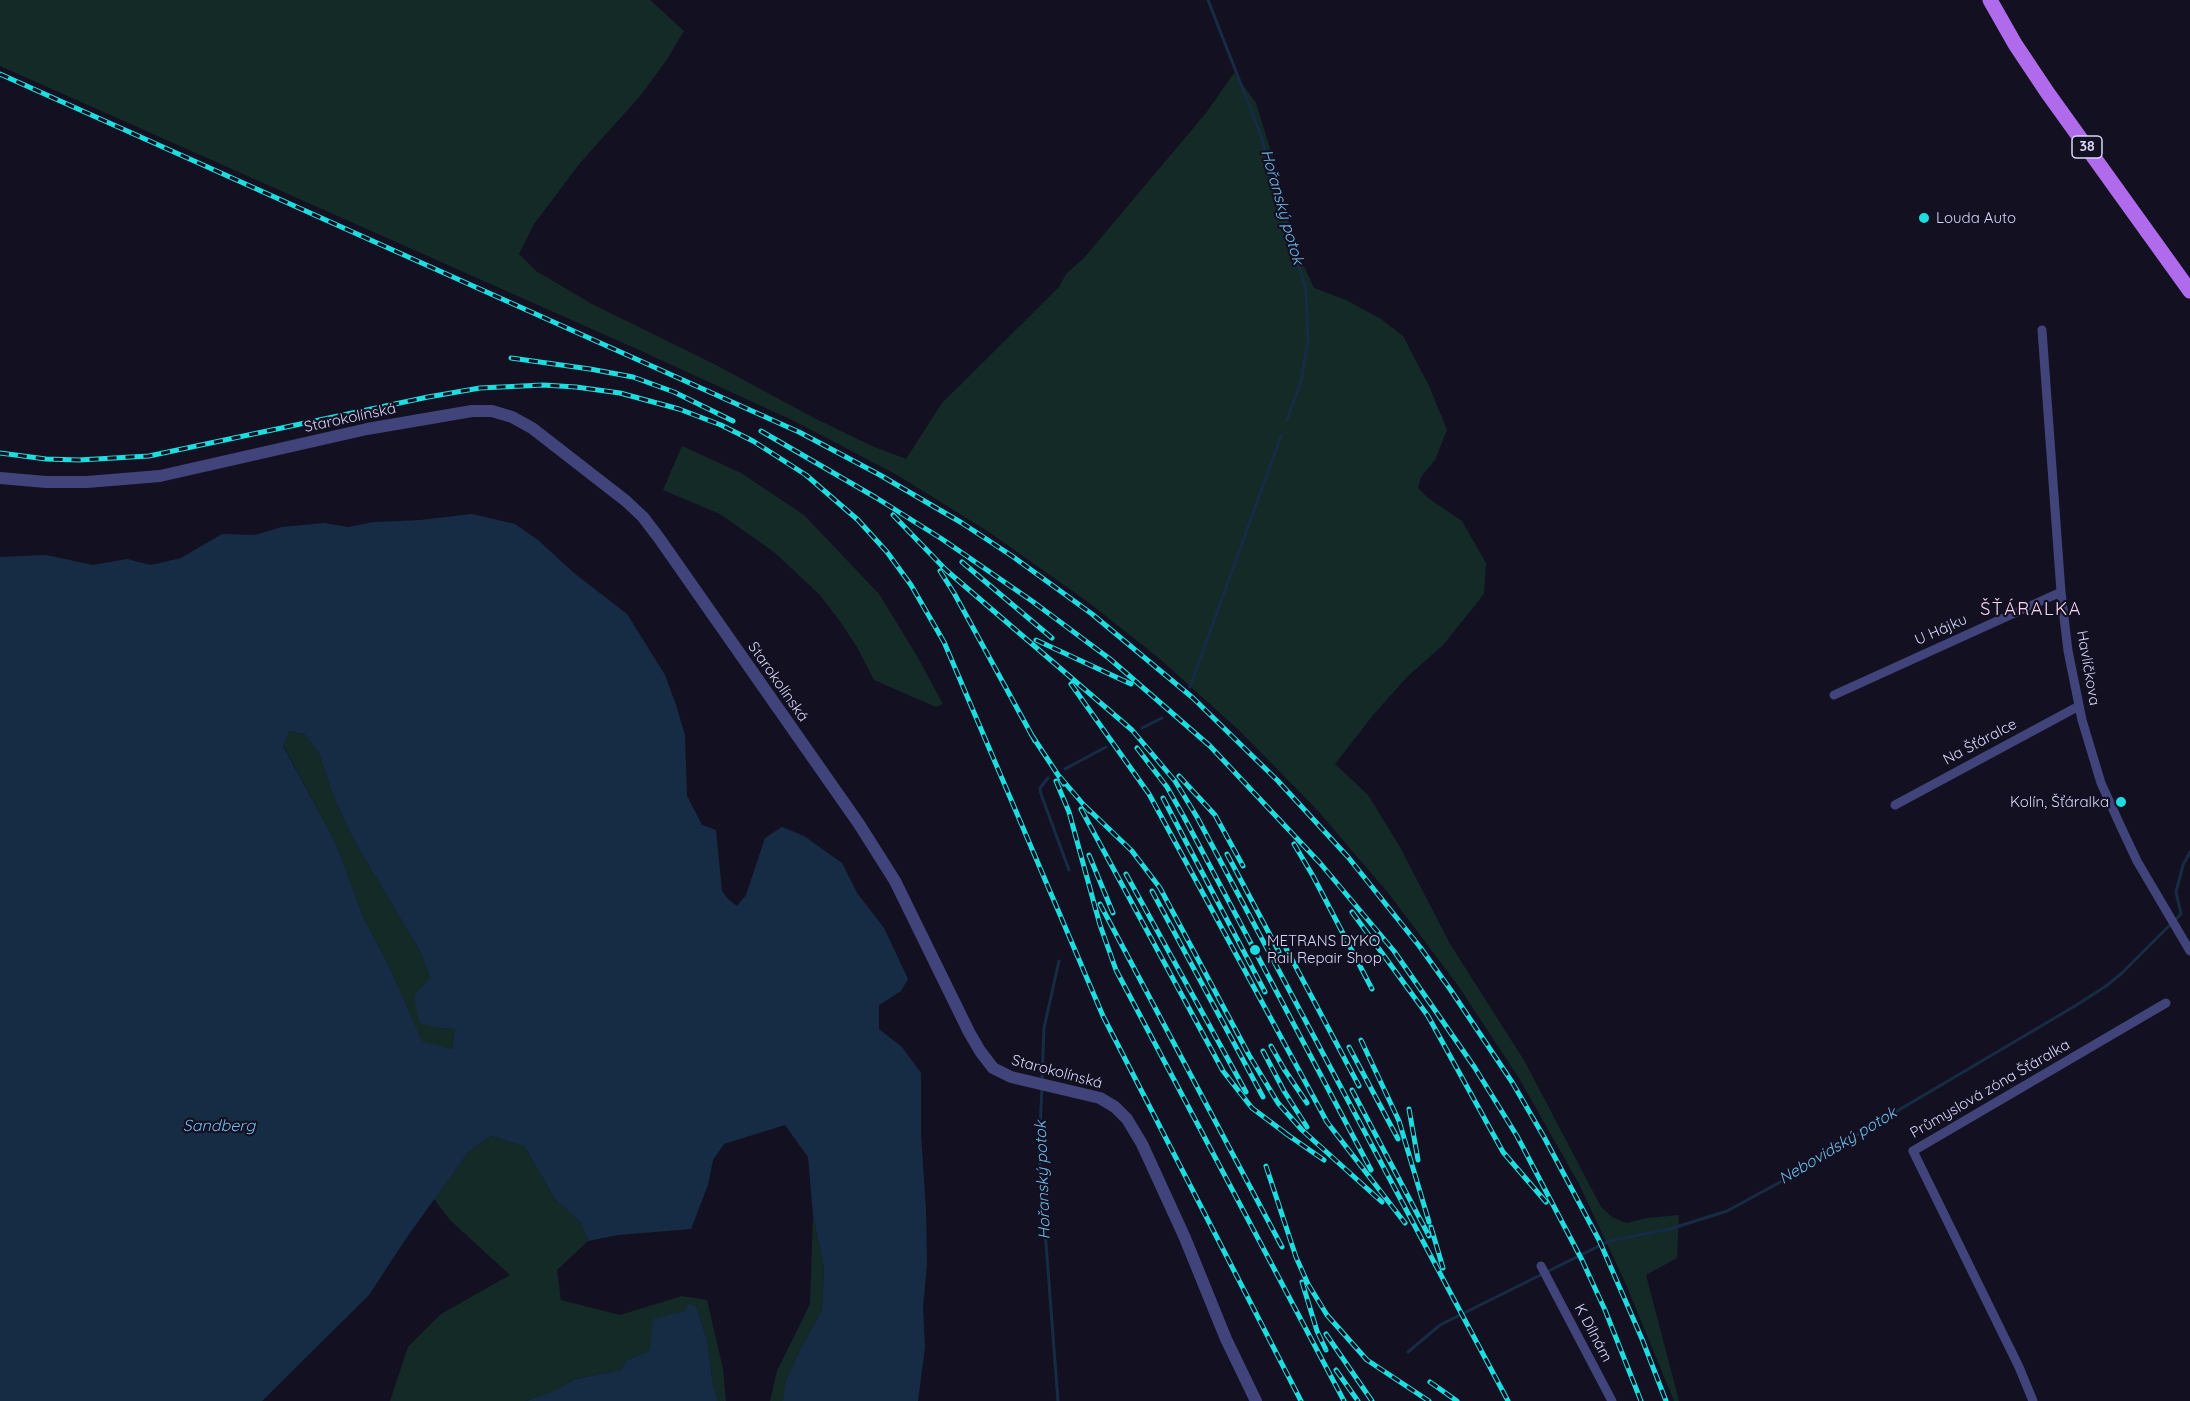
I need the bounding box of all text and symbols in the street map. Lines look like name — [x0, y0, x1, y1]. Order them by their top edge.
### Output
road number: 38 — [2072, 136, 2102, 158]
water label: Hořanský potok — [1256, 147, 1308, 267]
place label: Louda Auto — [1936, 209, 2016, 227]
marker: Louda Auto — [1917, 211, 1931, 225]
street label: Starokolínská — [303, 399, 397, 437]
district label: ŠŤÁRALKA — [1980, 599, 2082, 621]
street label: U Hájku — [1912, 611, 1970, 649]
street label: Havlíčkova — [2073, 629, 2103, 707]
street label: Starokolínská — [744, 639, 812, 725]
street label: Na Šťáralce — [1940, 715, 2020, 769]
place label: Kolín, Šťáralka — [2010, 793, 2109, 811]
marker: Kolín, Šťáralka — [2114, 795, 2128, 809]
place label: METRANS DYKO Rail Repair Shop — [1267, 932, 1382, 967]
marker: METRANS DYKO Rail Repair Shop — [1248, 943, 1262, 957]
street label: Průmyslová zóna Šťáralka — [1907, 1036, 2073, 1142]
street label: Starokolínská — [1010, 1051, 1104, 1093]
water label: Nebovidský potok — [1776, 1103, 1900, 1189]
water label: Sandberg — [183, 1116, 255, 1136]
water label: Hořanský potok — [1031, 1120, 1055, 1240]
street label: K Dílnám — [1570, 1301, 1616, 1365]

